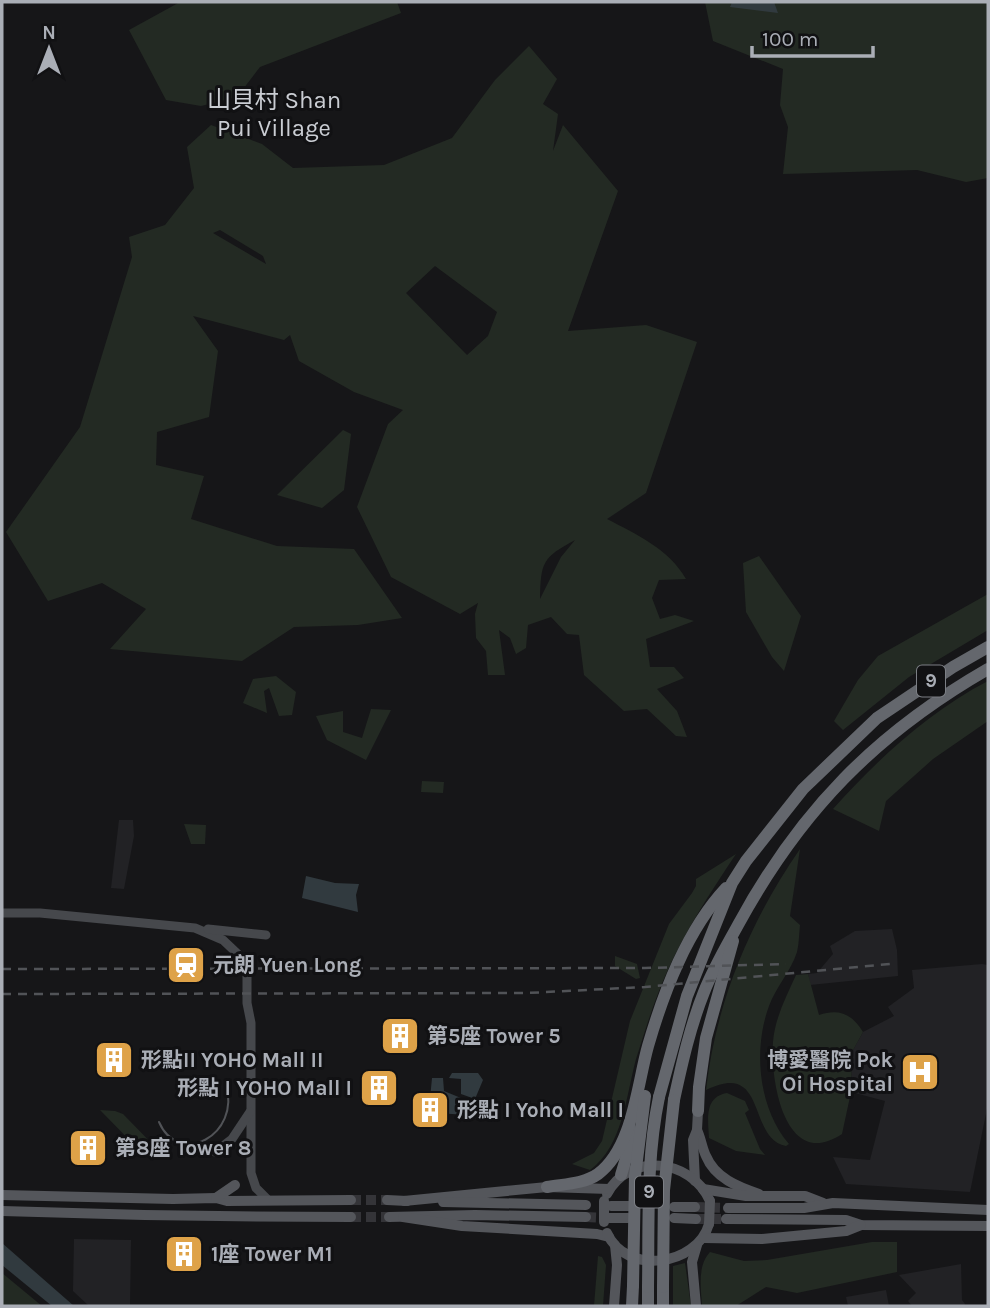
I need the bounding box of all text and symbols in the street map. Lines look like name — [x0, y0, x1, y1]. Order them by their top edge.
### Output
north arrow — [14, 14, 84, 84]
scale bar — [752, 14, 873, 58]
text: N — [42, 22, 56, 44]
text: 100 m — [762, 27, 819, 51]
district label: 山貝村 Shan Pui Village — [207, 86, 341, 142]
road number: 9 — [917, 666, 945, 696]
station icon: 元朗 Yuen Long — [165, 944, 207, 986]
place label: 元朗 Yuen Long — [213, 953, 361, 977]
building icon: 第5座 Tower 5 — [379, 1015, 421, 1057]
place label: 第5座 Tower 5 — [427, 1024, 561, 1048]
building icon: 形點II YOHO Mall II — [93, 1039, 135, 1081]
place label: 形點II YOHO Mall II — [141, 1048, 323, 1072]
place label: 博愛醫院 Pok Oi Hospital — [767, 1048, 894, 1096]
hospital icon: 博愛醫院 Pok Oi Hospital — [899, 1051, 941, 1093]
building icon: 形點 I YOHO Mall I — [358, 1067, 400, 1109]
place label: 形點 I YOHO Mall I — [177, 1076, 352, 1100]
building icon: 形點 I Yoho Mall I — [409, 1089, 451, 1131]
place label: 形點 I Yoho Mall I — [457, 1098, 624, 1122]
building icon: 第8座 Tower 8 — [67, 1127, 109, 1169]
place label: 第8座 Tower 8 — [115, 1136, 251, 1160]
road number: 9 — [635, 1176, 663, 1208]
building icon: 1座 Tower M1 — [163, 1233, 205, 1275]
place label: 1座 Tower M1 — [211, 1242, 332, 1266]

